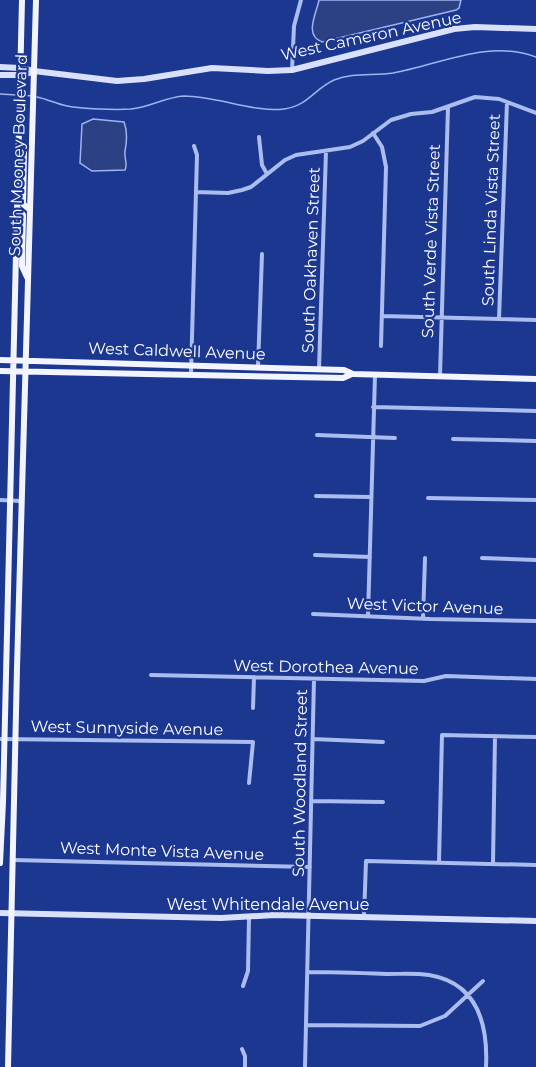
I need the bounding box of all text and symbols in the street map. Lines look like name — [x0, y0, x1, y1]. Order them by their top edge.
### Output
street label: West Cameron Avenue — [279, 8, 463, 64]
street label: South Mooney Boulevard — [5, 54, 31, 256]
street label: South Linda Vista Street — [478, 113, 504, 306]
street label: South Verde Vista Street — [418, 143, 444, 338]
street label: South Oakhaven Street — [298, 166, 324, 353]
street label: West Caldwell Avenue — [88, 338, 266, 364]
street label: West Victor Avenue — [346, 594, 504, 618]
street label: West Dorothea Avenue — [233, 656, 419, 678]
street label: South Woodland Street — [289, 688, 311, 877]
street label: West Sunnyside Avenue — [30, 717, 224, 739]
street label: West Monte Vista Avenue — [60, 838, 264, 864]
street label: West Whitendale Avenue — [166, 895, 370, 914]

